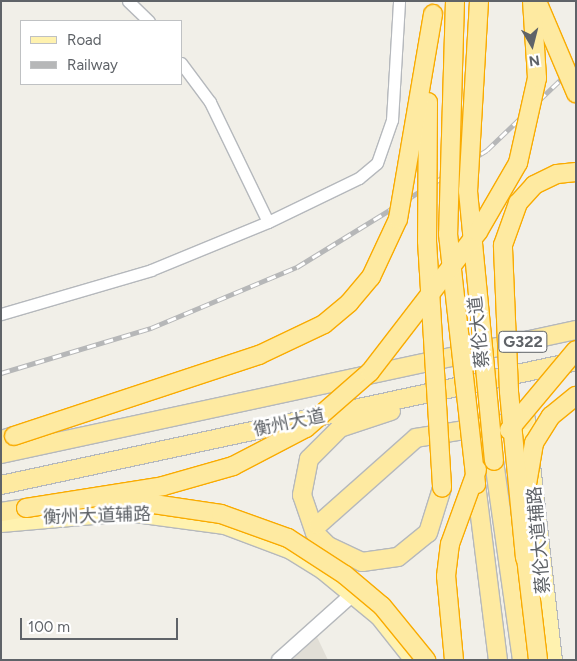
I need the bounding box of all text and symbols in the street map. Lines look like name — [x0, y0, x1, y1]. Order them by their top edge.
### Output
legend — [20, 20, 182, 85]
north arrow — [507, 20, 557, 70]
text: Road — [67, 31, 102, 49]
text: N — [528, 51, 541, 70]
text: Railway — [67, 56, 118, 74]
street label: 蔡伦大道 — [464, 295, 494, 369]
road number: G322 — [498, 328, 548, 356]
street label: 衡州大道 — [252, 405, 326, 441]
street label: 蔡伦大道辅路 — [524, 485, 554, 595]
street label: 衡州大道辅路 — [43, 503, 151, 529]
scale bar — [22, 608, 180, 640]
text: 100 m — [28, 618, 70, 636]

